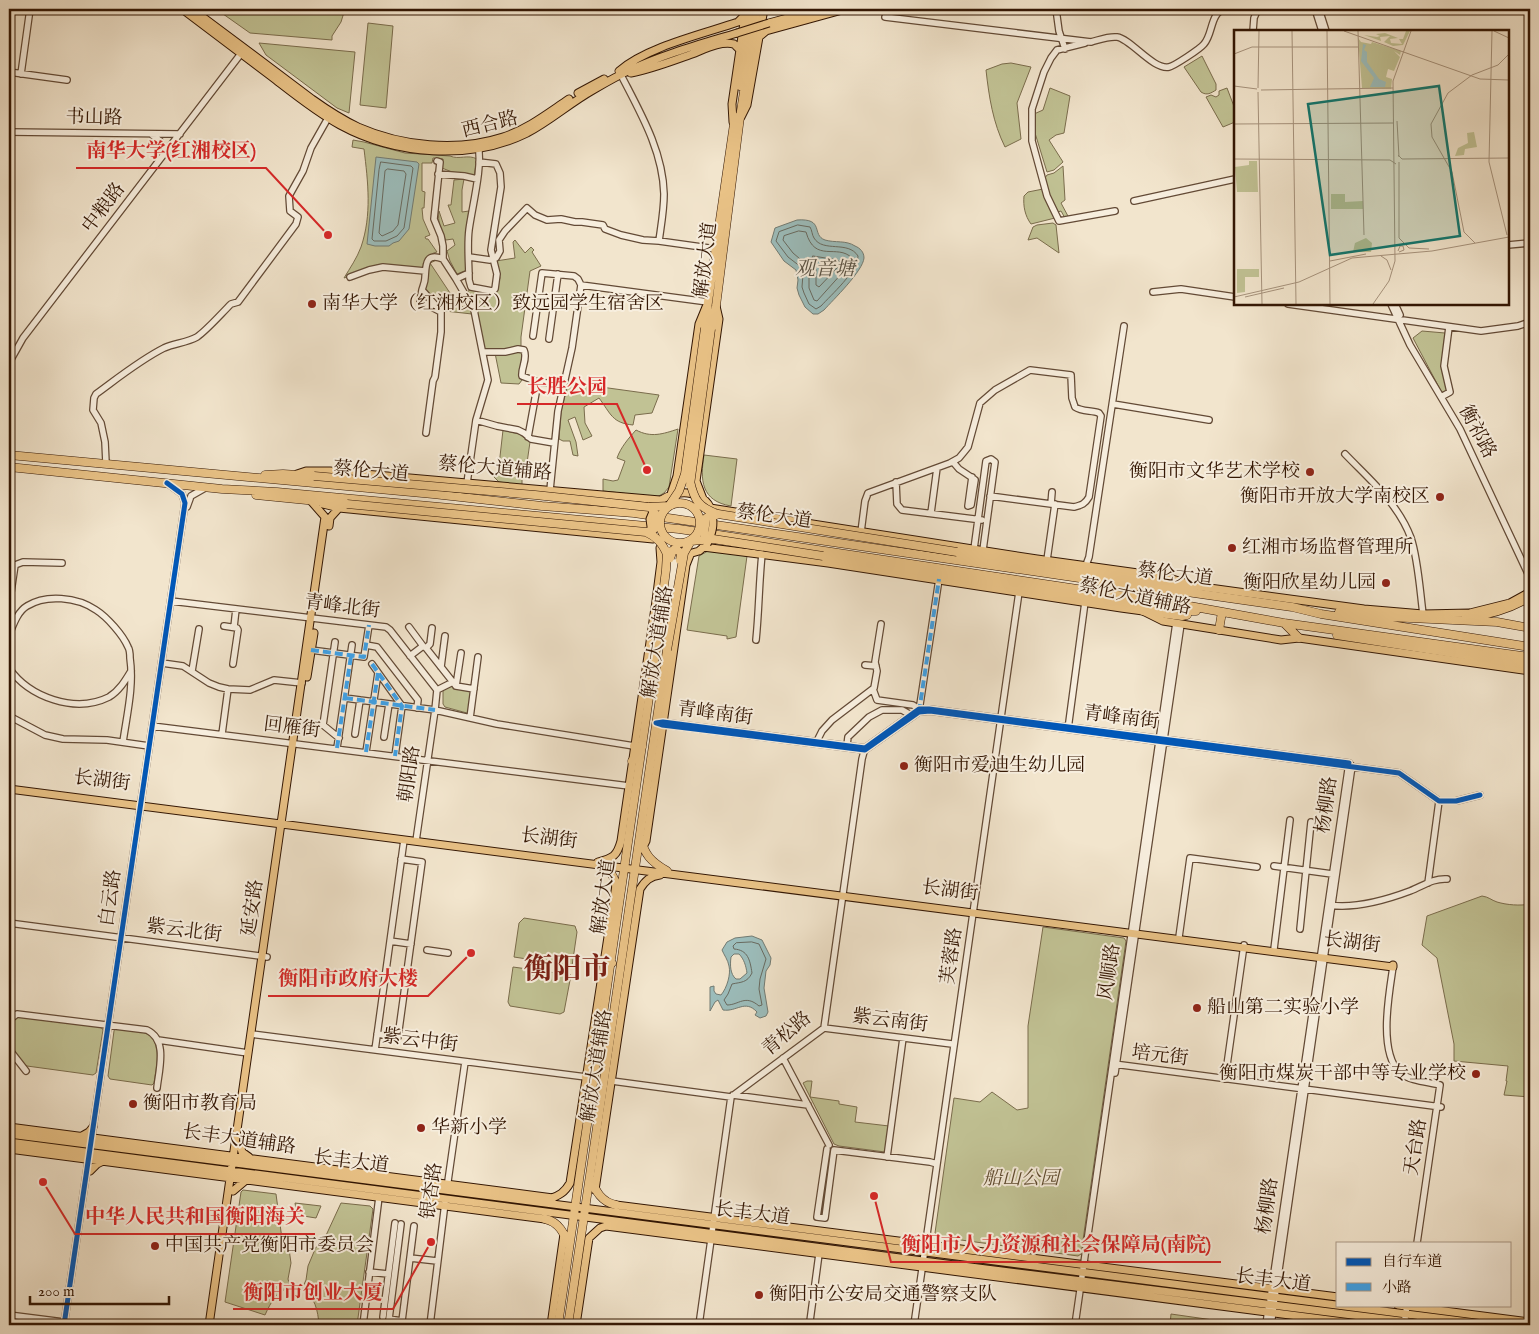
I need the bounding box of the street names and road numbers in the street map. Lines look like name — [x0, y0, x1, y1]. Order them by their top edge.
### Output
street label: 书山路 — [65, 106, 123, 130]
street label: 西合路 — [459, 106, 521, 144]
street label: 中粮路 — [77, 178, 131, 238]
street label: 解放大道 — [689, 221, 723, 299]
street label: 衡祁路 — [1453, 401, 1501, 463]
street label: 蔡伦大道辅路 — [437, 452, 553, 486]
street label: 蔡伦大道 — [332, 457, 410, 487]
street label: 蔡伦大道 — [735, 500, 813, 534]
street label: 蔡伦大道 — [1136, 558, 1214, 592]
street label: 蔡伦大道辅路 — [1077, 573, 1193, 621]
street label: 解放大道辅路 — [637, 584, 679, 700]
street label: 青峰北街 — [303, 590, 381, 624]
street label: 青峰南街 — [676, 697, 754, 731]
street label: 青峰南街 — [1082, 701, 1160, 735]
street label: 回雁街 — [262, 713, 322, 743]
street label: 朝阳路 — [394, 744, 426, 804]
street label: 长湖街 — [72, 766, 132, 796]
street label: 杨柳路 — [1311, 775, 1343, 835]
street label: 长湖街 — [519, 824, 579, 854]
street label: 解放大道 — [587, 858, 621, 936]
street label: 白云路 — [95, 868, 127, 928]
street label: 长湖街 — [920, 876, 980, 906]
street label: 延安路 — [237, 878, 269, 938]
street label: 紫云北街 — [145, 914, 223, 948]
street label: 芙蓉路 — [936, 926, 968, 986]
street label: 长湖街 — [1322, 928, 1382, 958]
street label: 风顺路 — [1094, 942, 1126, 1002]
street label: 紫云南街 — [851, 1004, 929, 1038]
street label: 青松路 — [757, 1006, 817, 1062]
street label: 解放大道辅路 — [576, 1008, 618, 1124]
street label: 紫云中街 — [381, 1024, 459, 1058]
street label: 培元街 — [1130, 1041, 1190, 1071]
street label: 天台路 — [1400, 1117, 1432, 1177]
street label: 长丰大道辅路 — [181, 1120, 297, 1160]
street label: 长丰大道 — [312, 1145, 390, 1179]
street label: 银杏路 — [416, 1161, 448, 1221]
street label: 杨柳路 — [1252, 1176, 1284, 1236]
street label: 长丰大道 — [713, 1197, 791, 1231]
street label: 长丰大道 — [1234, 1264, 1312, 1298]

